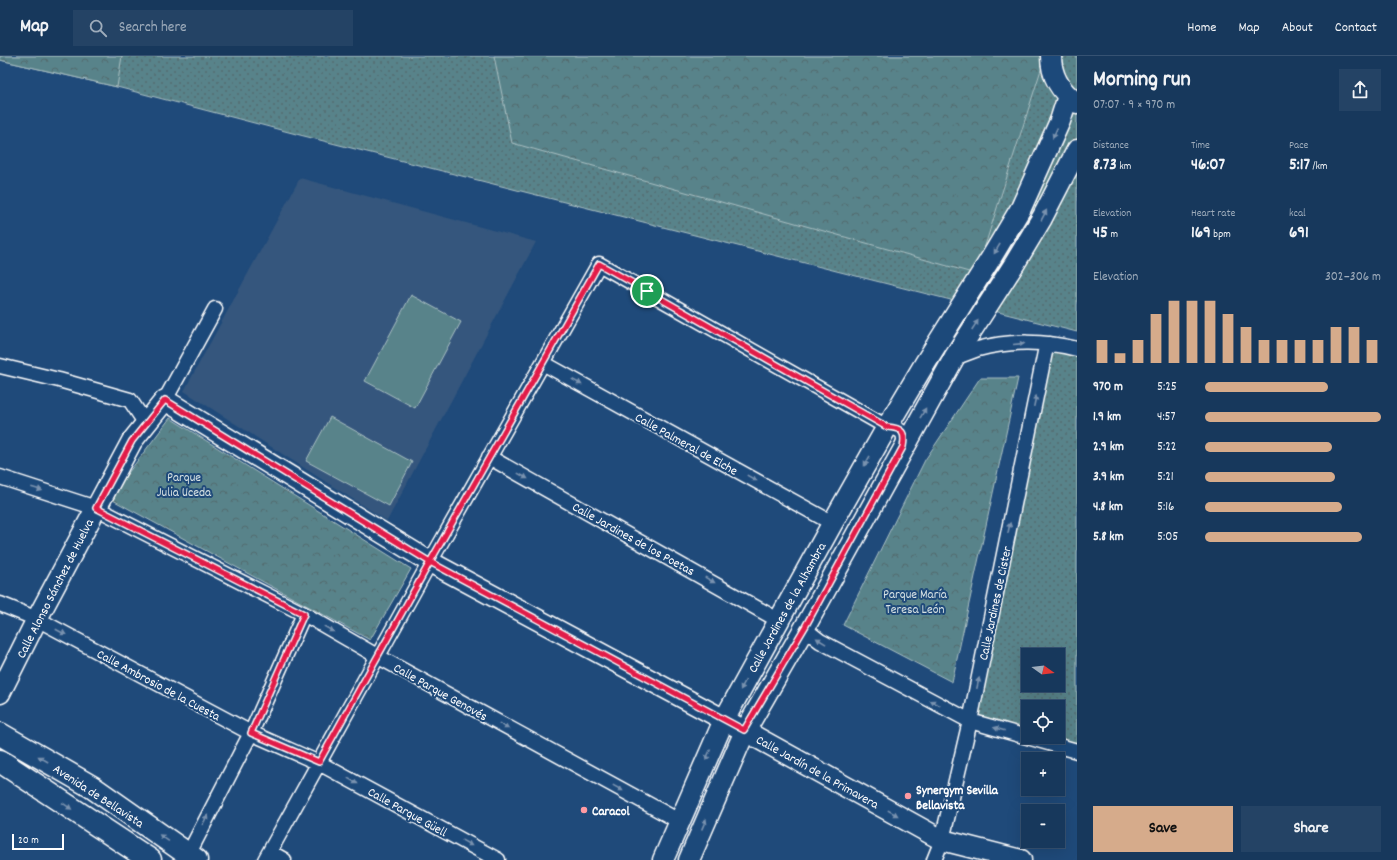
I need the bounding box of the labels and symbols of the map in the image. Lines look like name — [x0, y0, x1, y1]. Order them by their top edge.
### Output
one-way arrow — [1052, 127, 1058, 139]
one-way arrow — [1040, 209, 1047, 220]
one-way arrow — [993, 243, 1000, 255]
pin — [630, 274, 664, 308]
one-way arrow — [971, 320, 979, 330]
one-way arrow — [1013, 340, 1025, 347]
one-way arrow — [571, 378, 583, 385]
one-way arrow — [1033, 395, 1039, 407]
one-way arrow — [919, 407, 926, 419]
street label: Calle Palmeral de Elche — [631, 409, 741, 481]
one-way arrow — [864, 455, 871, 467]
park label: Parque Julia Uceda — [157, 469, 212, 503]
one-way arrow — [517, 472, 529, 479]
one-way arrow — [746, 475, 758, 482]
one-way arrow — [31, 486, 43, 492]
street label: Calle Jardines de los Poetas — [568, 499, 698, 582]
street label: Calle Alonso Sánchez de Huelva — [13, 515, 100, 662]
one-way arrow — [1007, 522, 1013, 534]
street label: Calle Jardines de la Alhambra — [744, 539, 832, 677]
street label: Calle Jardines de Cister — [975, 545, 1018, 662]
one-way arrow — [704, 577, 715, 584]
park label: Parque María Teresa León — [883, 586, 948, 620]
one-way arrow — [323, 625, 335, 632]
one-way arrow — [55, 628, 67, 635]
one-way arrow — [815, 637, 827, 644]
street label: Calle Ambrosio de la Cuesta — [93, 646, 224, 727]
north arrow — [1021, 648, 1065, 692]
street label: Calle Parque Genovés — [389, 659, 490, 727]
one-way arrow — [975, 677, 981, 689]
one-way arrow — [740, 679, 746, 691]
one-way arrow — [930, 699, 941, 706]
one-way arrow — [498, 722, 510, 729]
one-way arrow — [993, 726, 1005, 732]
street label: Calle Jardín de la Primavera — [752, 732, 882, 815]
one-way arrow — [705, 750, 711, 762]
one-way arrow — [37, 755, 49, 762]
street label: Avenida de Bellavista — [48, 761, 148, 834]
one-way arrow — [347, 778, 359, 785]
place label: Synergym Sevilla Bellavista — [916, 782, 999, 816]
street label: Calle Parque Güell — [364, 783, 450, 843]
one-way arrow — [612, 784, 624, 791]
marker: Synergym Sevilla Bellavista — [903, 791, 913, 801]
one-way arrow — [62, 802, 73, 810]
place label: Caracol — [592, 803, 630, 822]
marker: Caracol — [579, 805, 589, 815]
one-way arrow — [888, 810, 899, 816]
one-way arrow — [202, 814, 209, 826]
one-way arrow — [702, 818, 708, 830]
scale bar — [12, 832, 64, 851]
one-way arrow — [158, 834, 169, 842]
one-way arrow — [461, 840, 473, 847]

